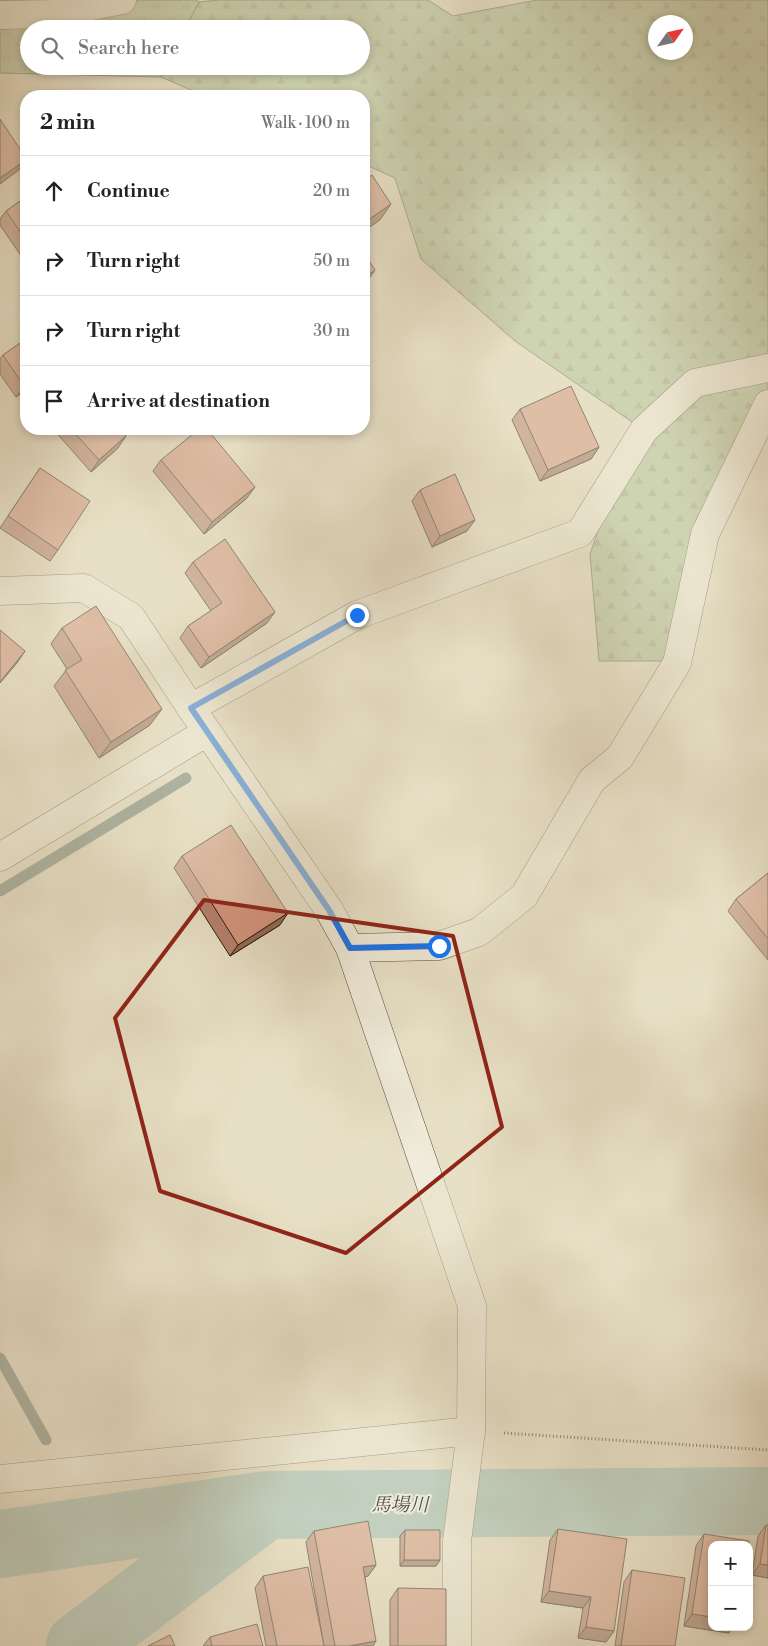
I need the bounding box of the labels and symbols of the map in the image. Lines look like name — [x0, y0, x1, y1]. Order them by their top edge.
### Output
north arrow — [648, 15, 693, 60]
route end — [346, 604, 369, 627]
route start — [428, 935, 451, 958]
water label: 馬場川 — [371, 1493, 430, 1517]

